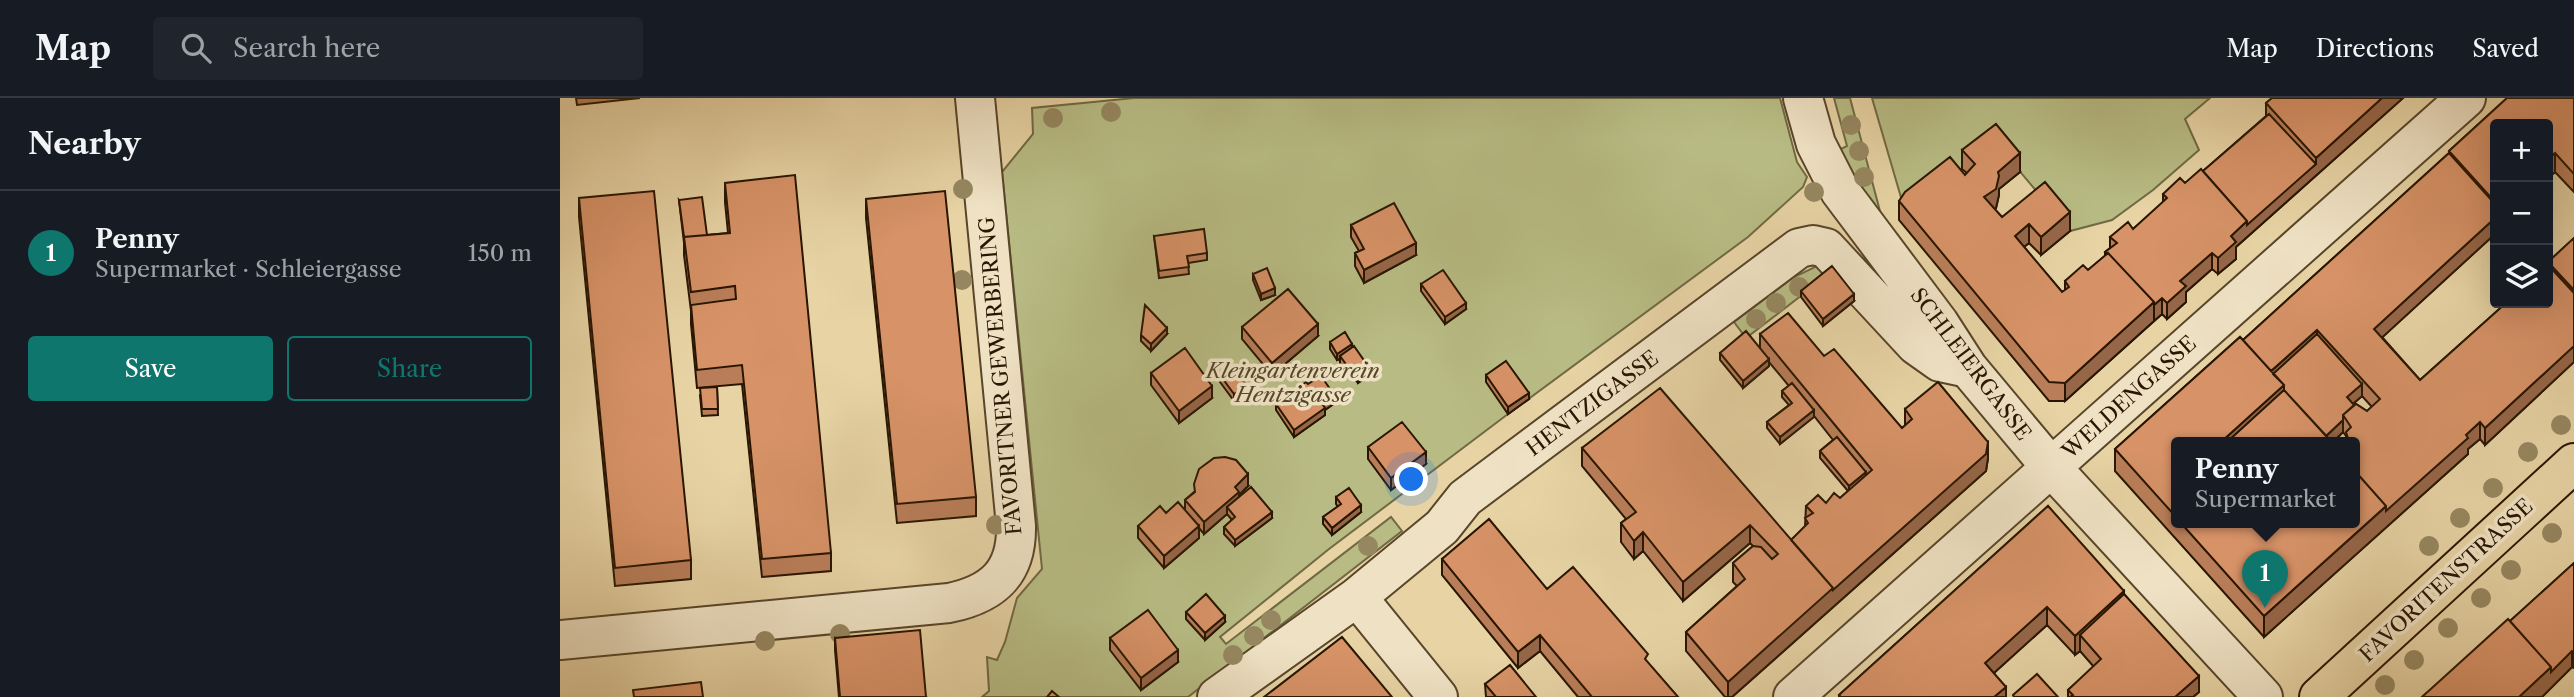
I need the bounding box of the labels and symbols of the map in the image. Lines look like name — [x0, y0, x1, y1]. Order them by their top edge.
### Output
street label: FAVORITNER GEWERBERING — [974, 216, 1026, 536]
street label: SCHLEIERGASSE — [1906, 283, 2036, 445]
street label: WELDENGASSE — [2056, 330, 2201, 464]
street label: HENTZIGASSE — [1521, 345, 1663, 461]
park label: Kleingartenverein Hentzigasse — [1204, 358, 1380, 407]
your location — [1394, 462, 1428, 496]
street label: FAVORITENSTRASSE — [2354, 493, 2538, 667]
pin: 1 — [2242, 550, 2288, 608]

